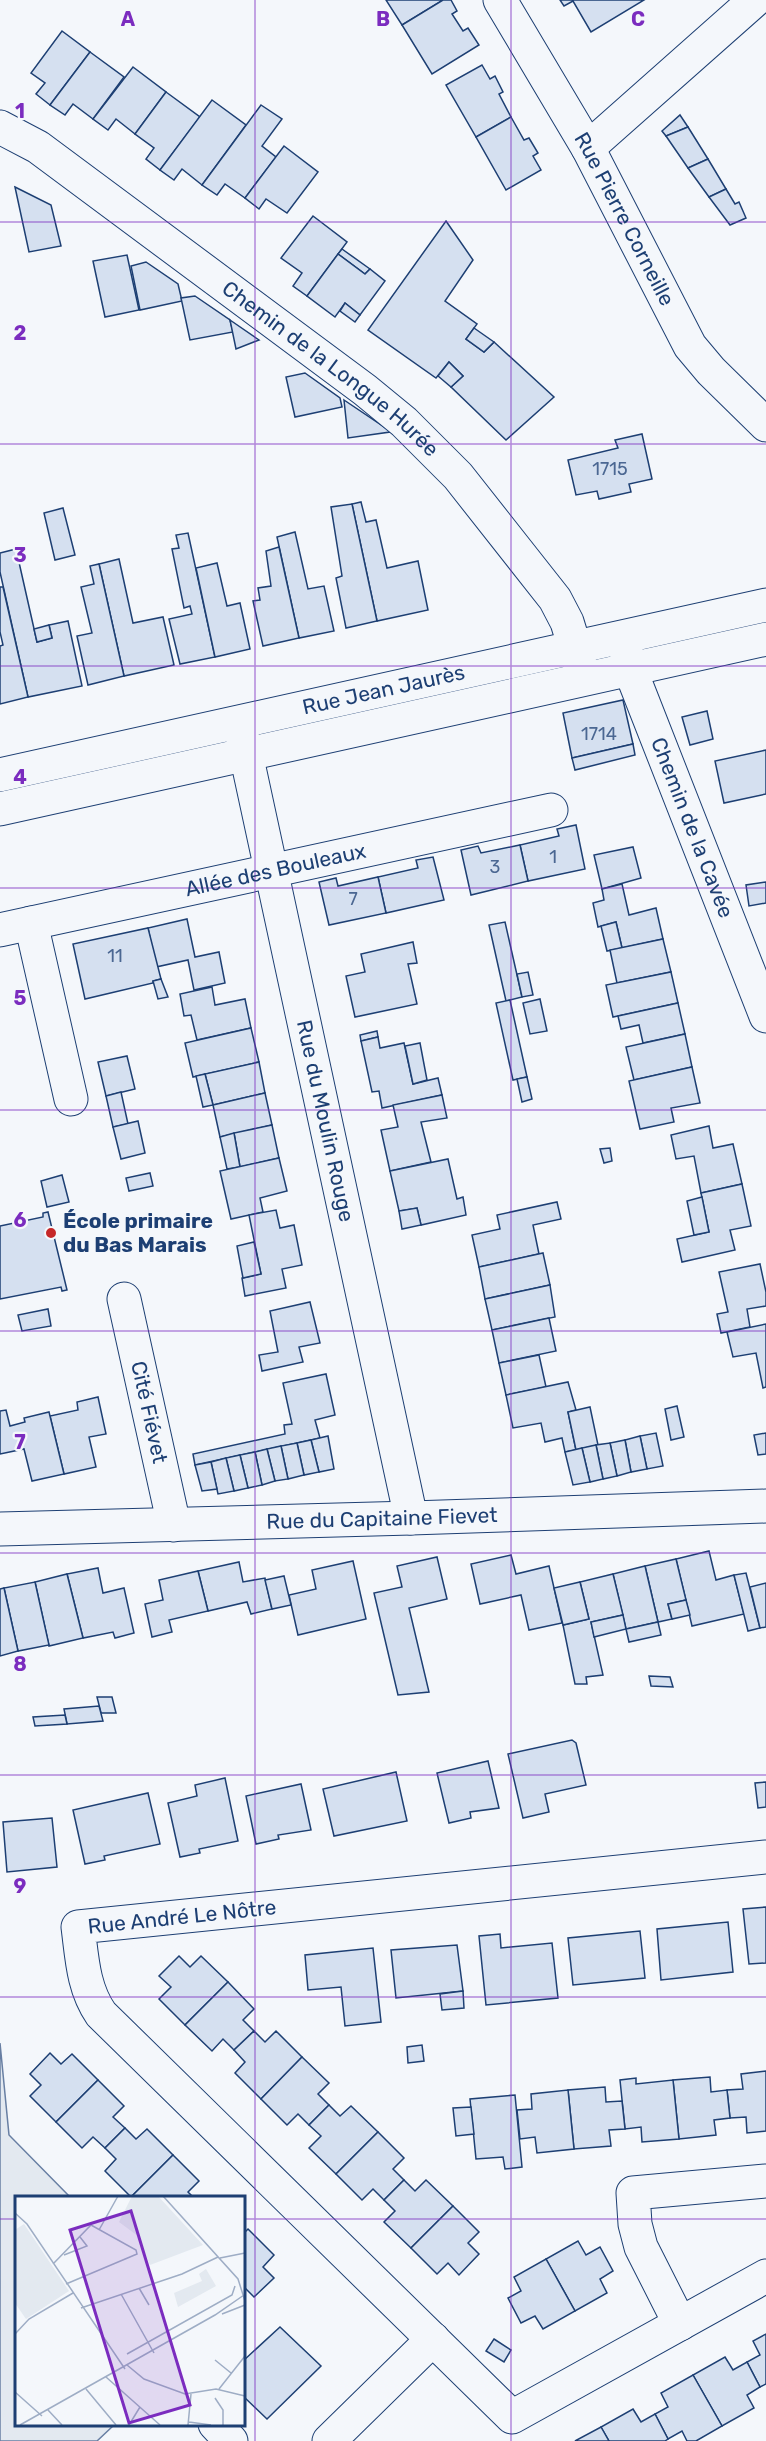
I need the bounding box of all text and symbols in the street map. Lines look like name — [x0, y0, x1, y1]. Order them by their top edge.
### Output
text: A — [121, 7, 136, 31]
text: B — [376, 7, 390, 31]
text: C — [631, 7, 645, 31]
text: 1 — [15, 99, 25, 123]
street label: Rue Pierre Corneille — [569, 127, 680, 310]
street label: Chemin de la Longue Hurée — [218, 275, 444, 461]
text: 2 — [14, 321, 27, 345]
house number: 1715 — [592, 458, 628, 480]
text: 3 — [13, 543, 27, 567]
street label: Rue Jean Jaurès — [300, 659, 467, 720]
house number: 1714 — [581, 723, 617, 745]
street label: Chemin de la Cavée — [646, 734, 739, 921]
text: 4 — [13, 765, 27, 789]
street label: Allée des Bouleaux — [183, 838, 368, 901]
house number: 1 — [549, 846, 557, 868]
house number: 3 — [490, 856, 500, 878]
house number: 7 — [348, 888, 358, 910]
house number: 11 — [107, 945, 123, 967]
text: 5 — [14, 986, 27, 1010]
street label: Rue du Moulin Rouge — [292, 1018, 360, 1224]
text: 6 — [13, 1208, 27, 1232]
place label: École primaire du Bas Marais — [63, 1208, 213, 1257]
marker: École primaire du Bas Marais — [44, 1226, 58, 1240]
street label: Cité Fiévet — [126, 1359, 173, 1466]
text: 7 — [14, 1430, 26, 1454]
street label: Rue du Capitaine Fievet — [266, 1502, 498, 1534]
text: 8 — [13, 1652, 27, 1676]
text: 9 — [14, 1874, 27, 1898]
street label: Rue André Le Nôtre — [86, 1894, 278, 1939]
inset map — [15, 2196, 244, 2426]

